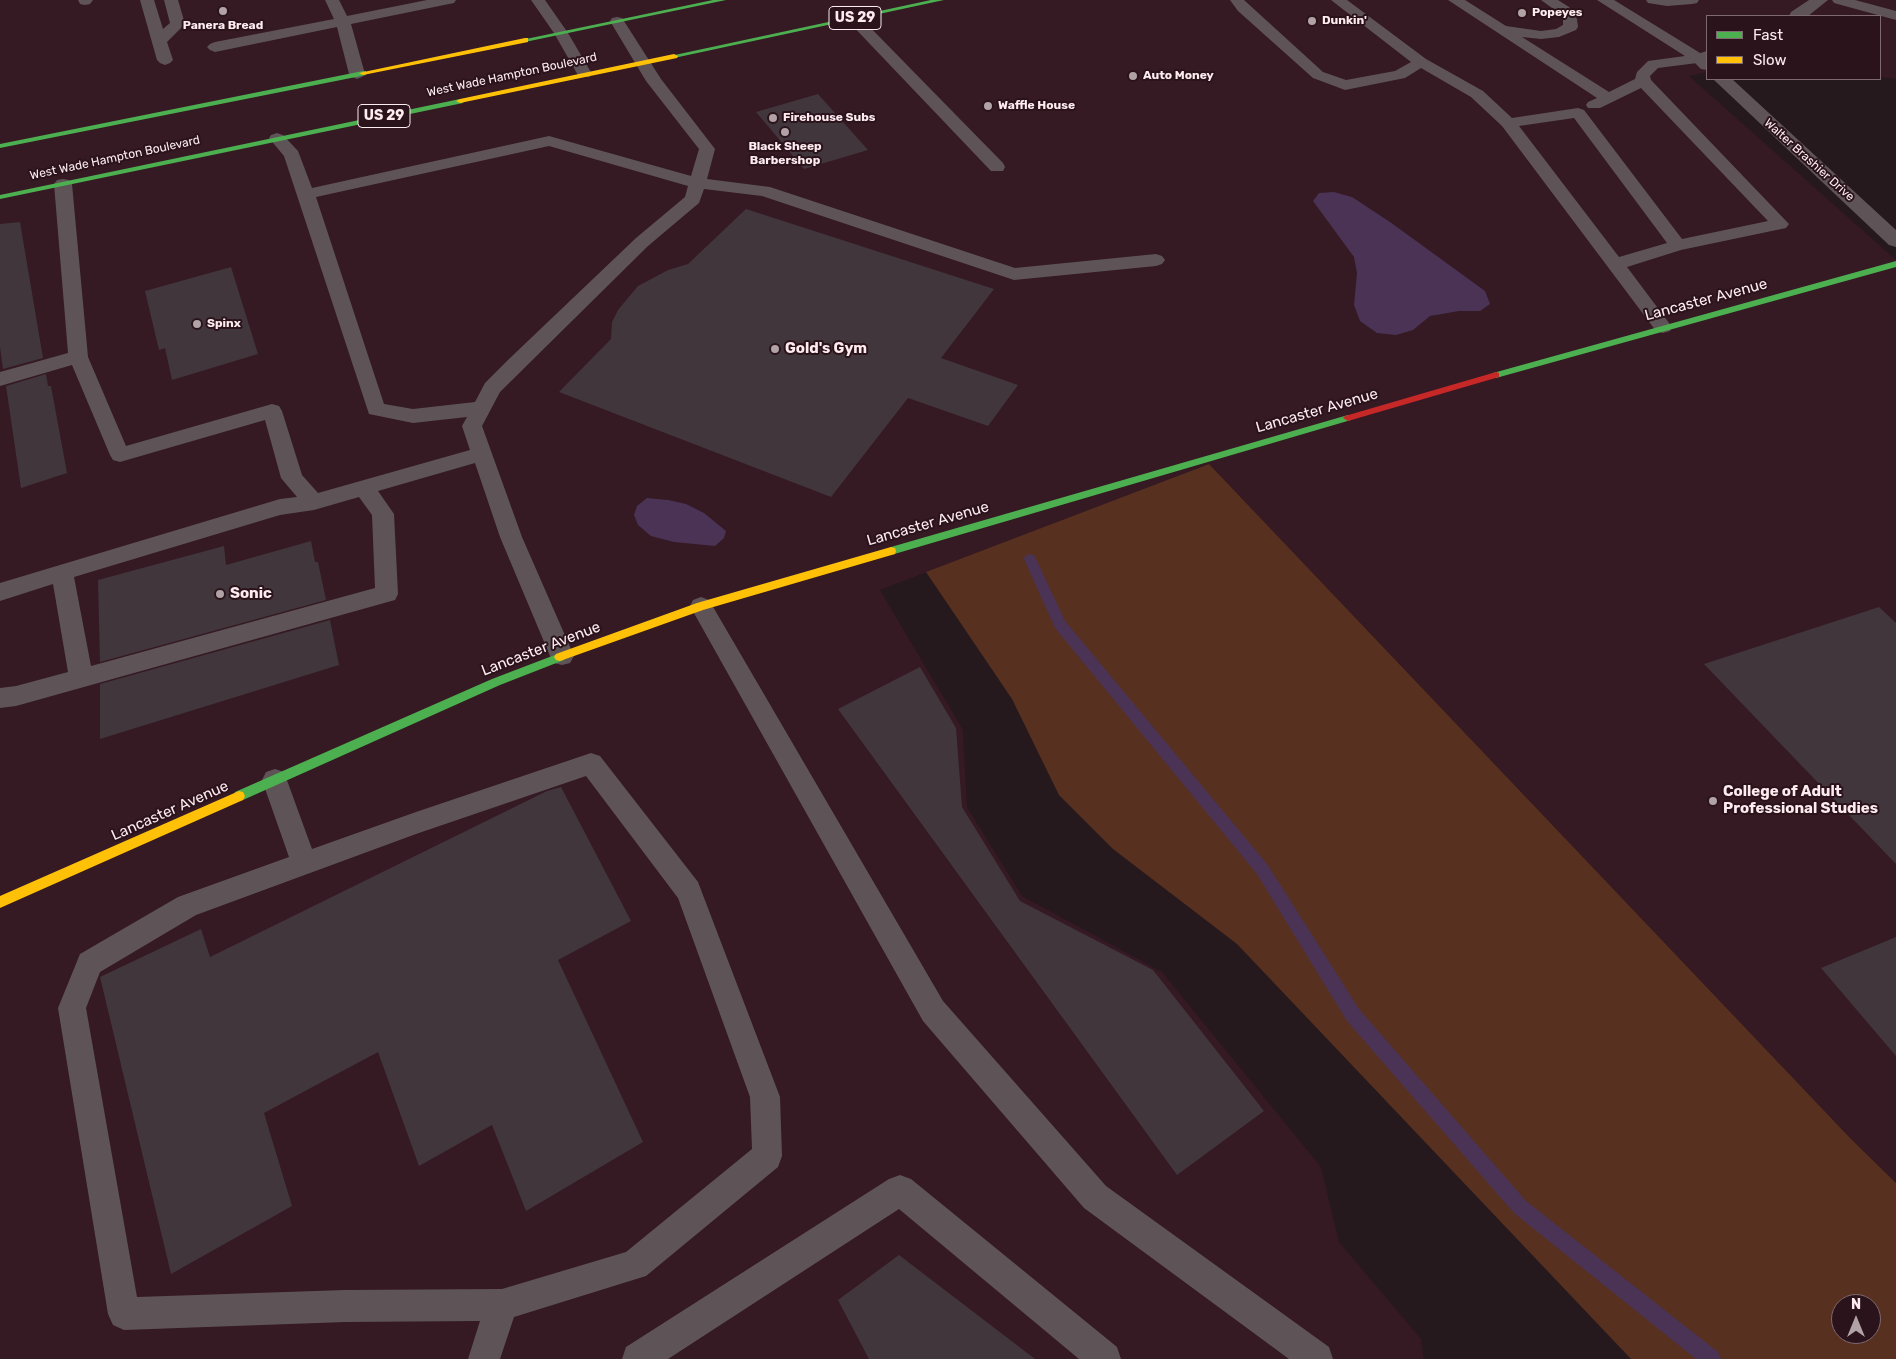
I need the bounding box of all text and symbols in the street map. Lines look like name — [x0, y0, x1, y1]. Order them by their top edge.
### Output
marker: Panera Bread — [217, 5, 229, 17]
place label: Popeyes — [1532, 6, 1582, 20]
road number: US 29 — [829, 7, 881, 30]
marker: Popeyes — [1516, 7, 1528, 19]
place label: Dunkin' — [1322, 14, 1367, 28]
marker: Dunkin' — [1306, 15, 1318, 27]
legend — [1706, 15, 1881, 80]
place label: Panera Bread — [183, 19, 263, 33]
text: Fast — [1753, 26, 1783, 44]
street label: West Wade Hampton Boulevard — [426, 50, 598, 100]
text: Slow — [1753, 51, 1786, 69]
place label: Auto Money — [1143, 69, 1214, 83]
marker: Auto Money — [1127, 70, 1139, 82]
place label: Waffle House — [998, 99, 1075, 113]
marker: Waffle House — [982, 100, 994, 112]
road number: US 29 — [358, 104, 410, 128]
place label: Firehouse Subs — [783, 111, 875, 125]
marker: Firehouse Subs — [767, 112, 779, 124]
street label: Walter Brashier Drive — [1761, 116, 1857, 204]
marker: Black Sheep Barbershop — [779, 126, 791, 138]
street label: West Wade Hampton Boulevard — [29, 133, 201, 183]
place label: Black Sheep Barbershop — [748, 140, 822, 168]
street label: Lancaster Avenue — [1643, 275, 1769, 325]
place label: Spinx — [207, 317, 241, 331]
marker: Spinx — [191, 318, 203, 330]
place label: Gold's Gym — [785, 340, 867, 358]
marker: Gold's Gym — [769, 343, 781, 355]
street label: Lancaster Avenue — [1254, 385, 1380, 437]
street label: Lancaster Avenue — [865, 498, 991, 550]
place label: Sonic — [230, 585, 272, 603]
marker: Sonic — [214, 588, 226, 600]
street label: Lancaster Avenue — [479, 618, 603, 680]
street label: Lancaster Avenue — [109, 777, 231, 845]
place label: College of Adult Professional Studies — [1723, 783, 1878, 818]
marker: College of Adult Professional Studies — [1707, 795, 1719, 807]
north arrow — [1831, 1294, 1881, 1344]
text: N — [1851, 1296, 1861, 1313]

